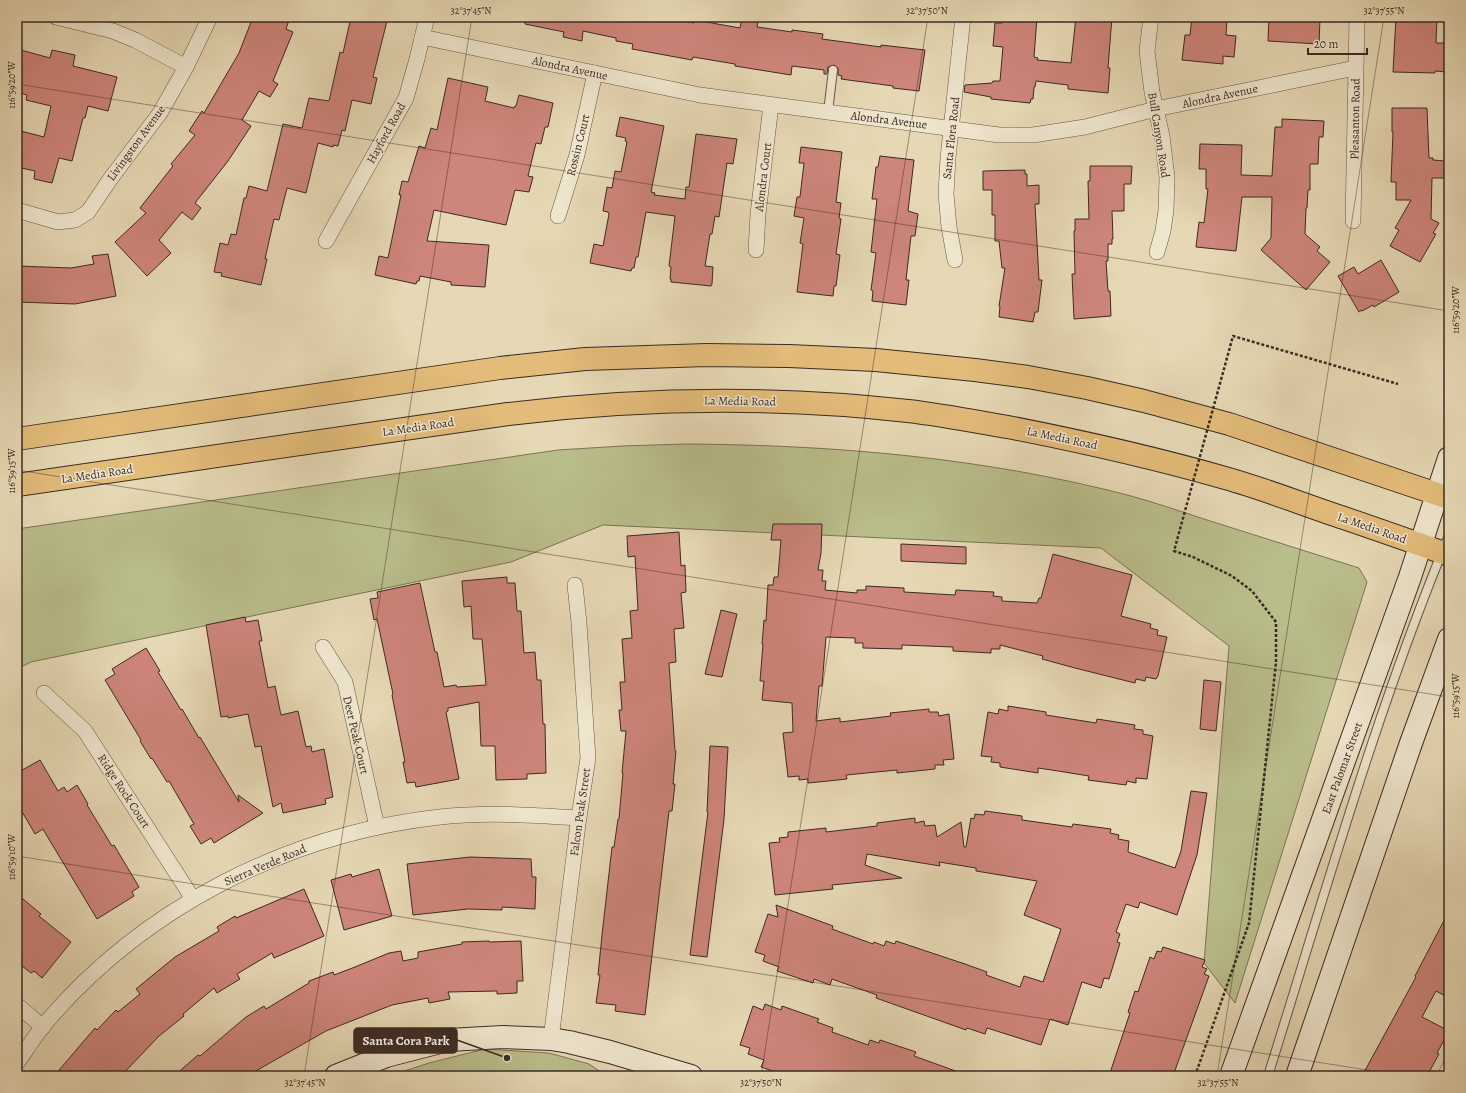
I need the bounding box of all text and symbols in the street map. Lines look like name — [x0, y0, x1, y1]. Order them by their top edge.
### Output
text: 32°37'45"N — [450, 4, 492, 17]
text: 32°37'50"N — [906, 4, 948, 17]
text: 32°37'55"N — [1364, 4, 1404, 17]
scale bar — [1308, 30, 1367, 56]
text: 20 m — [1314, 36, 1338, 52]
street label: Alondra Avenue — [530, 52, 609, 84]
text: 116°59'20"W — [5, 61, 18, 109]
street label: Pleasanton Road — [1346, 78, 1364, 160]
street label: Alondra Avenue — [1180, 80, 1259, 112]
street label: Bull Canyon Road — [1144, 91, 1174, 179]
street label: Santa Flora Road — [939, 95, 963, 180]
street label: Hayford Road — [363, 99, 410, 166]
street label: Livingston Avenue — [103, 102, 169, 184]
street label: Alondra Avenue — [849, 107, 928, 133]
street label: Rossin Court — [563, 112, 593, 178]
street label: Alondra Court — [751, 142, 775, 213]
text: 116°59'20"W — [1449, 286, 1462, 334]
street label: La Media Road — [704, 392, 777, 410]
street label: La Media Road — [381, 414, 455, 440]
street label: La Media Road — [1025, 423, 1099, 453]
text: 116°59'15"W — [5, 448, 18, 494]
street label: La Media Road — [60, 461, 134, 487]
street label: La Media Road — [1335, 509, 1409, 547]
text: 116°59'15"W — [1449, 673, 1462, 719]
street label: Deer Peak Court — [339, 694, 373, 776]
street label: East Palomar Street — [1318, 720, 1366, 816]
street label: Ridge Rock Court — [94, 751, 154, 831]
street label: Falcon Peak Street — [566, 767, 594, 857]
text: 116°59'10"W — [5, 833, 18, 880]
street label: Sierra Verde Road — [222, 840, 309, 889]
callout: Santa Cora Park — [354, 1028, 457, 1053]
text: Santa Cora Park — [363, 1032, 450, 1049]
text: 32°37'45"N — [284, 1076, 326, 1089]
text: 32°37'50"N — [740, 1076, 782, 1089]
text: 32°37'55"N — [1198, 1076, 1238, 1089]

